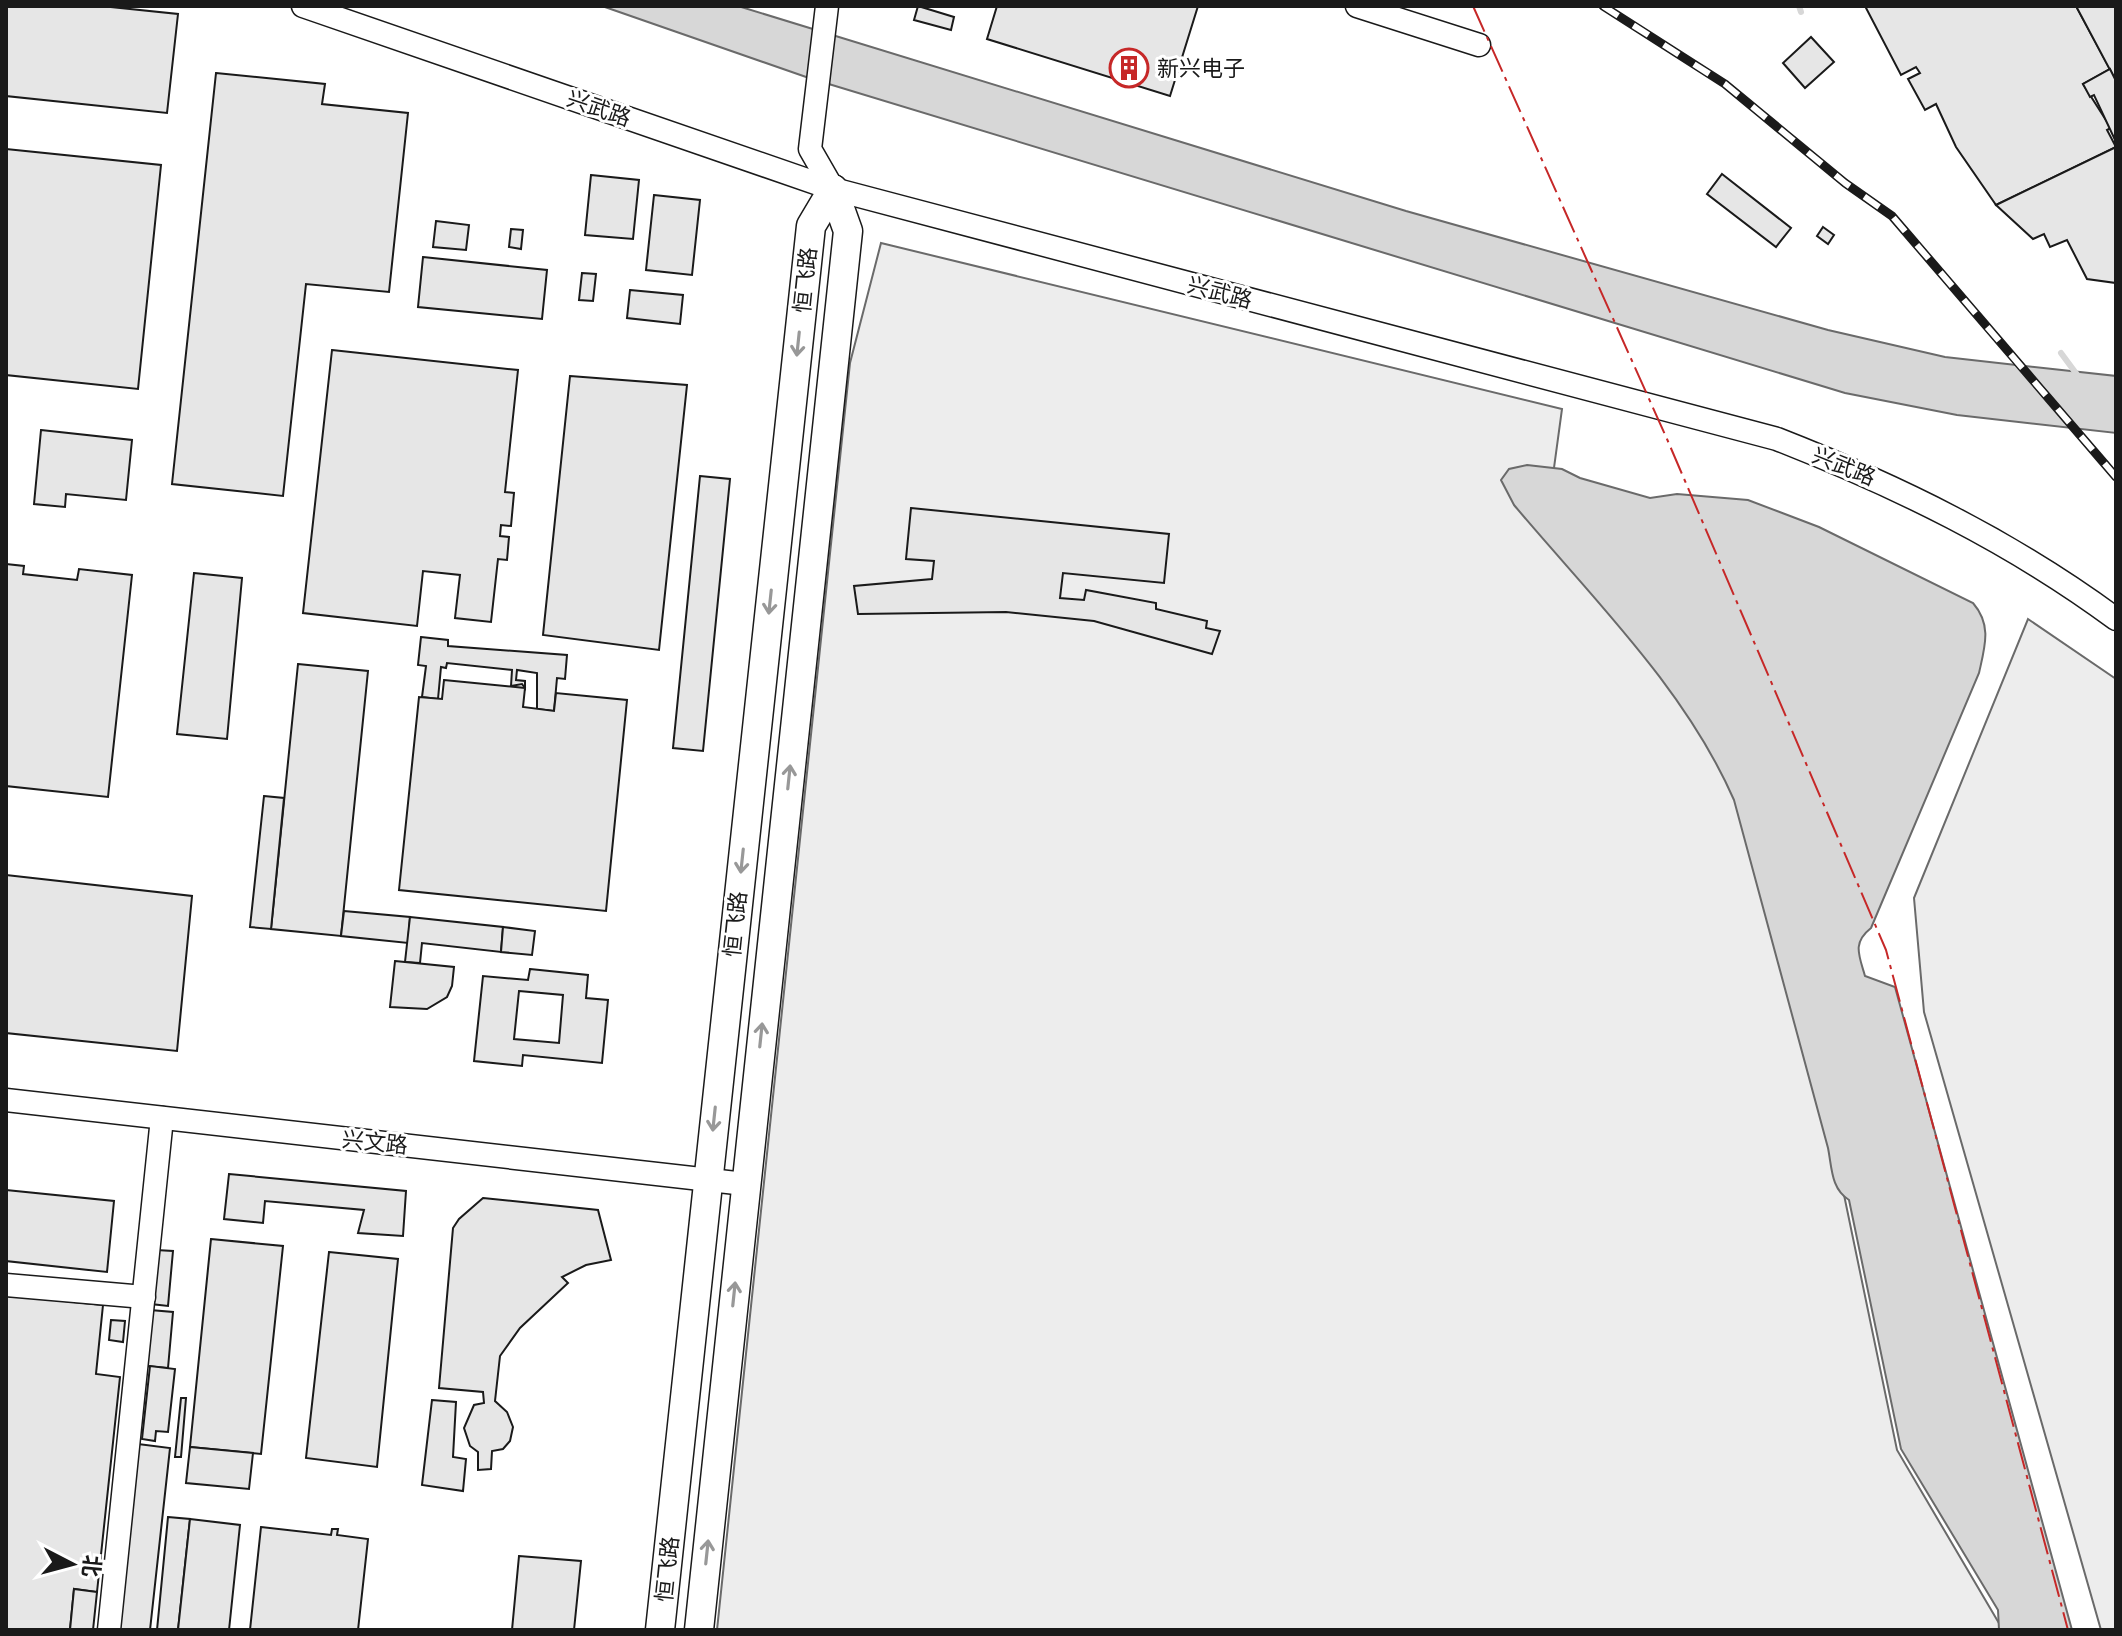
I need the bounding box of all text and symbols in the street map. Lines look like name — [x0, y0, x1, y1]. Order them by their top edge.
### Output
building icon: 新兴电子 — [1108, 47, 1150, 89]
place label: 新兴电子 — [1157, 52, 1245, 82]
street label: 兴武路 — [563, 82, 635, 132]
street label: 恒飞路 — [786, 246, 822, 314]
street label: 兴武路 — [1184, 268, 1256, 314]
one-way arrow — [791, 330, 806, 357]
street label: 兴武路 — [1808, 439, 1881, 491]
one-way arrow — [763, 588, 778, 615]
one-way arrow — [781, 764, 796, 791]
one-way arrow — [735, 847, 750, 874]
street label: 恒飞路 — [716, 890, 752, 958]
one-way arrow — [753, 1022, 768, 1049]
one-way arrow — [707, 1105, 722, 1132]
street label: 兴文路 — [341, 1123, 409, 1159]
one-way arrow — [726, 1281, 741, 1308]
north arrow — [32, 1524, 112, 1604]
street label: 恒飞路 — [648, 1535, 684, 1603]
one-way arrow — [699, 1539, 714, 1566]
text: 北 — [77, 1554, 109, 1579]

